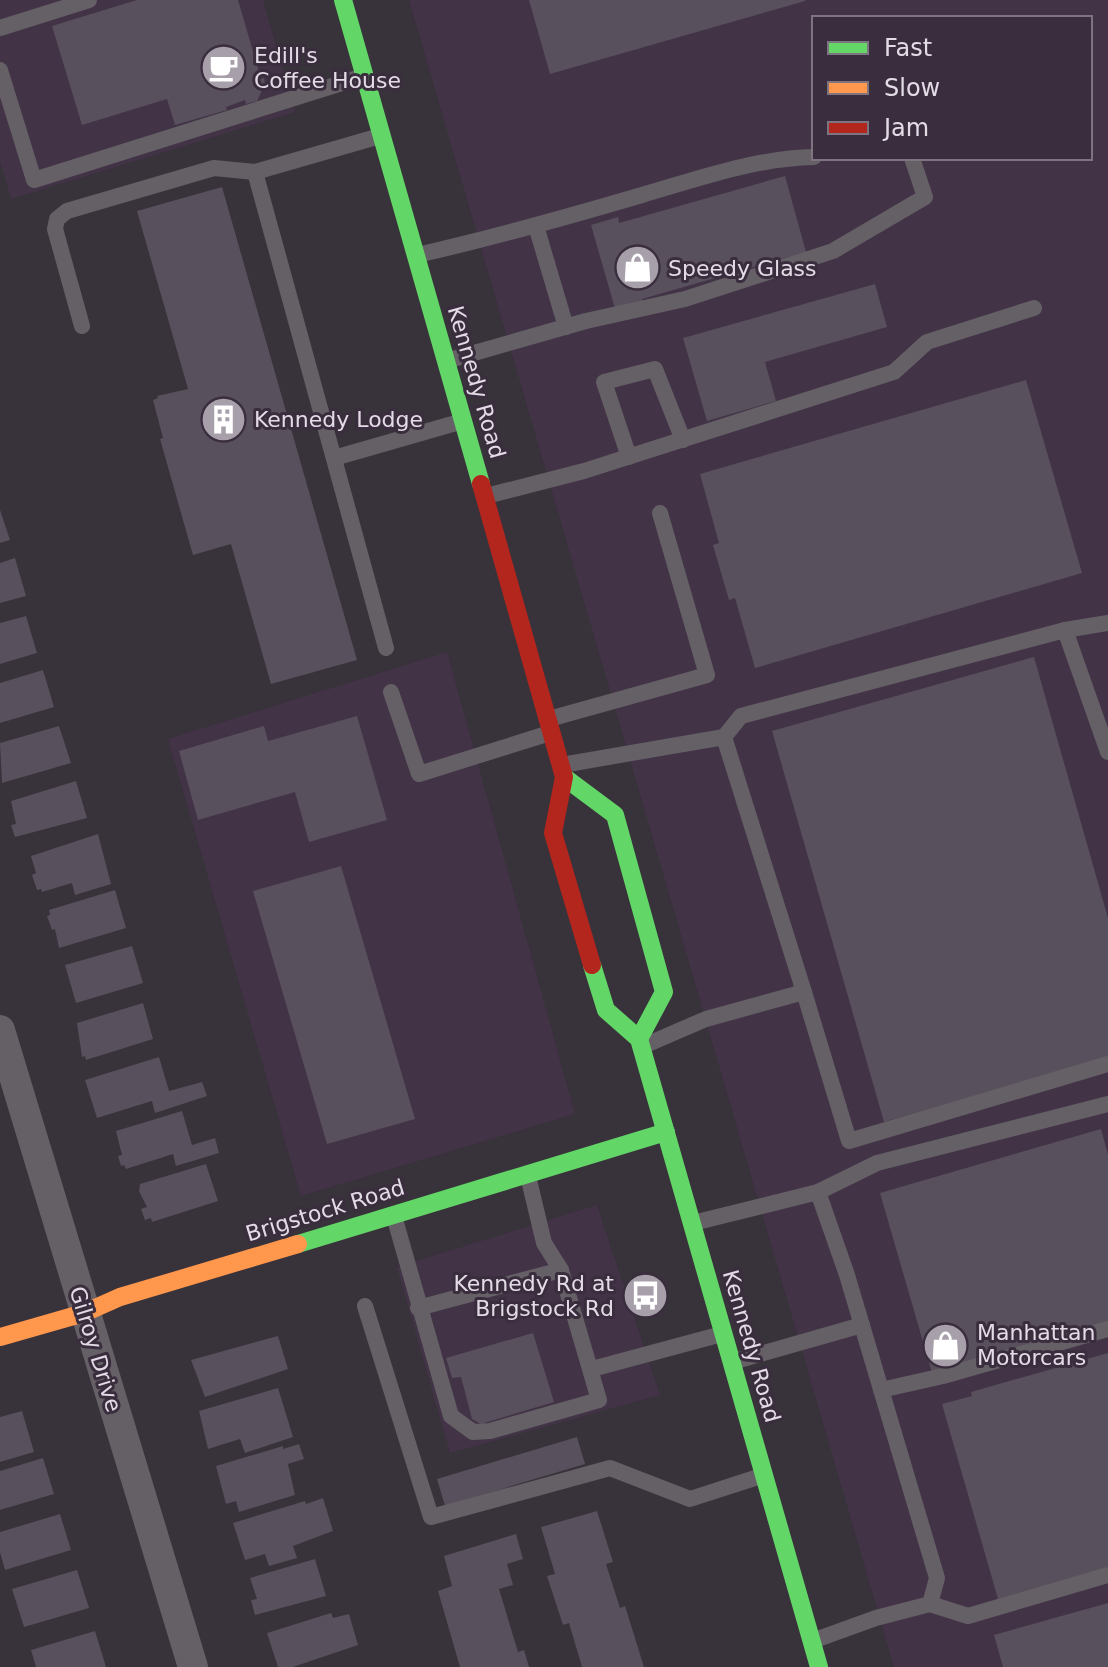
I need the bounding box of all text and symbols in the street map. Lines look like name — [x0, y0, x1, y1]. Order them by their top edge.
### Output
legend — [812, 16, 1092, 160]
text: Fast — [884, 34, 932, 62]
place label: Edill's Coffee House — [254, 43, 401, 93]
cafe icon: Edill's Coffee House — [199, 44, 247, 92]
text: Slow — [884, 74, 940, 102]
text: Jam — [882, 114, 929, 142]
shop icon: Speedy Glass — [613, 244, 661, 292]
place label: Speedy Glass — [668, 256, 817, 281]
street label: Kennedy Road — [443, 303, 510, 461]
building icon: Kennedy Lodge — [199, 395, 247, 443]
place label: Kennedy Lodge — [254, 407, 423, 432]
street label: Brigstock Road — [243, 1174, 408, 1247]
street label: Kennedy Road — [718, 1267, 785, 1425]
place label: Kennedy Rd at Brigstock Rd — [453, 1271, 614, 1321]
bus stop icon: Kennedy Rd at Brigstock Rd — [621, 1272, 669, 1320]
street label: Gilroy Drive — [65, 1283, 126, 1415]
place label: Manhattan Motorcars — [977, 1320, 1096, 1370]
shop icon: Manhattan Motorcars — [922, 1321, 970, 1369]

